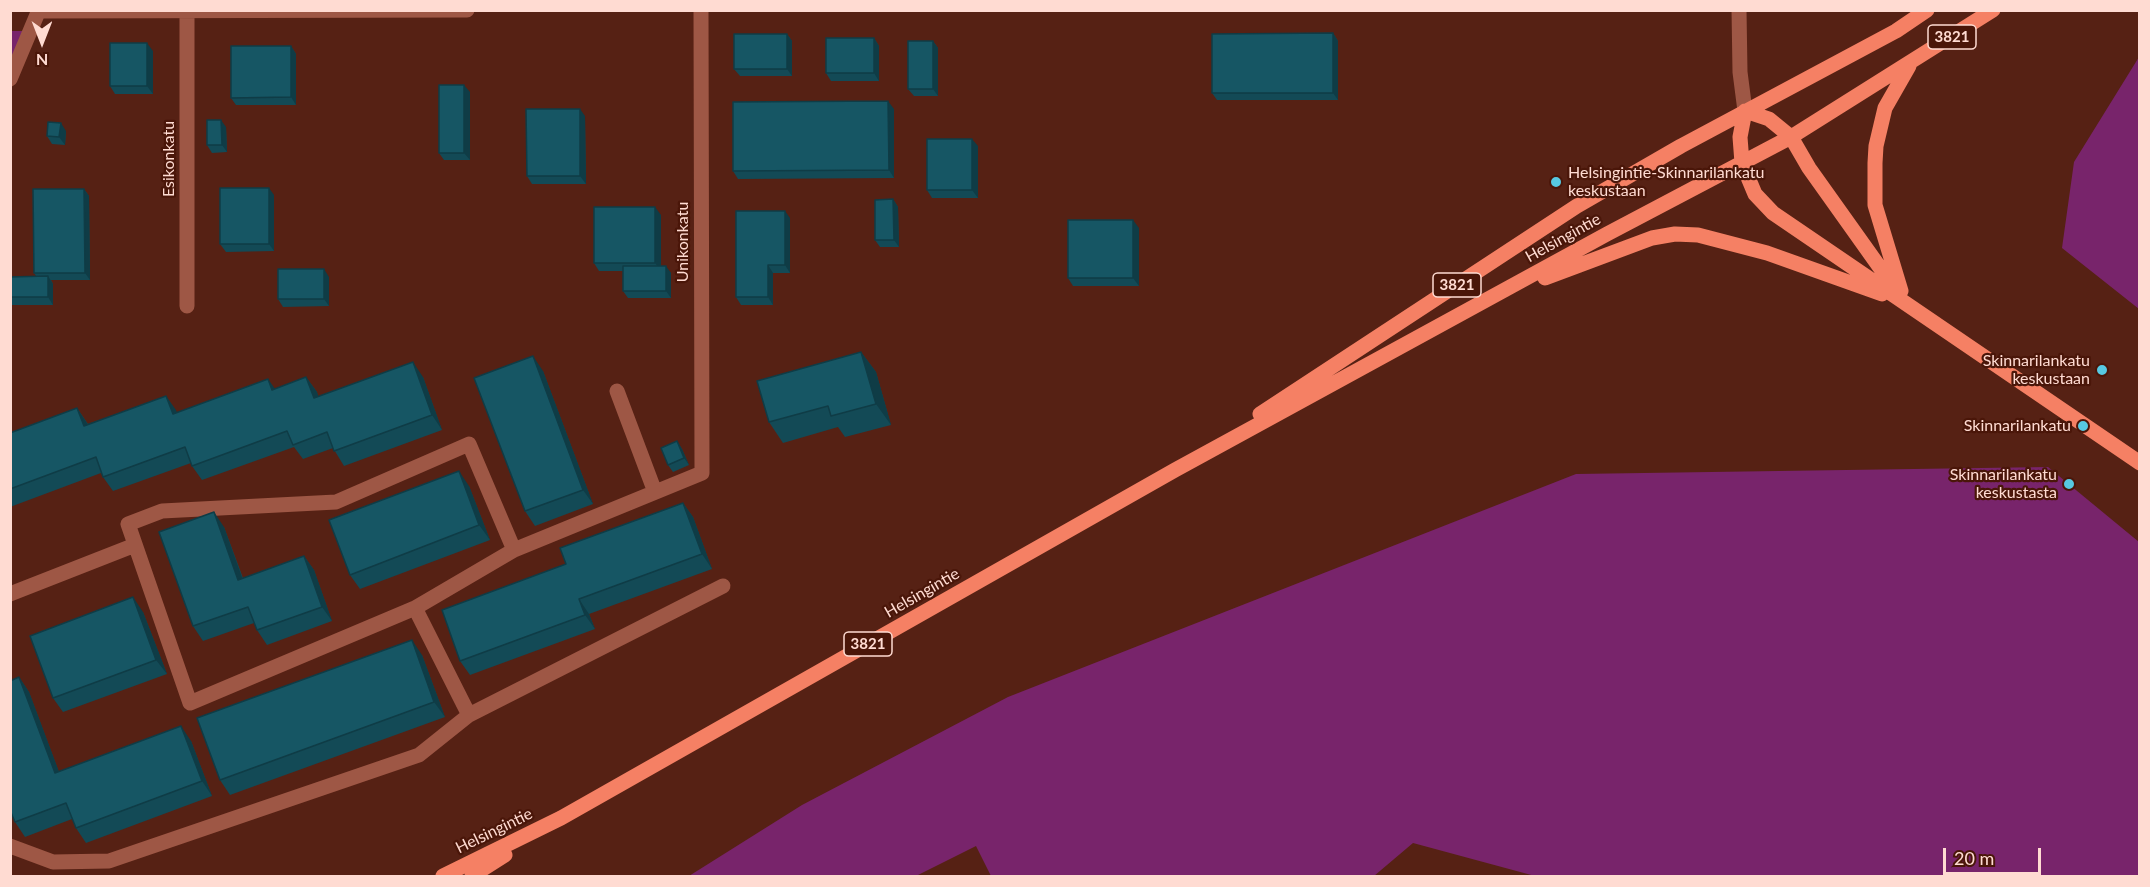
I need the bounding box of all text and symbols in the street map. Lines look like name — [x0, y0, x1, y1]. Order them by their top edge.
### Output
north arrow — [12, 12, 72, 72]
road number: 3821 — [1928, 25, 1976, 49]
text: N — [36, 51, 48, 70]
street label: Esikonkatu — [159, 121, 179, 197]
place label: Helsingintie-Skinnarilankatu keskustaan — [1568, 163, 1764, 201]
marker: Helsingintie-Skinnarilankatu keskustaan — [1549, 175, 1563, 189]
street label: Unikonkatu — [673, 202, 693, 282]
street label: Helsingintie — [1522, 209, 1604, 267]
road number: 3821 — [1433, 273, 1481, 297]
place label: Skinnarilankatu keskustaan — [1983, 351, 2090, 389]
marker: Skinnarilankatu keskustaan — [2095, 363, 2109, 377]
place label: Skinnarilankatu — [1964, 416, 2071, 436]
marker: Skinnarilankatu — [2076, 419, 2090, 433]
place label: Skinnarilankatu keskustasta — [1950, 465, 2057, 503]
marker: Skinnarilankatu keskustasta — [2062, 477, 2076, 491]
street label: Helsingintie — [881, 564, 963, 622]
road number: 3821 — [844, 632, 892, 656]
street label: Helsingintie — [452, 804, 536, 858]
scale bar — [1946, 836, 2044, 874]
text: 20 m — [1954, 847, 1994, 869]

